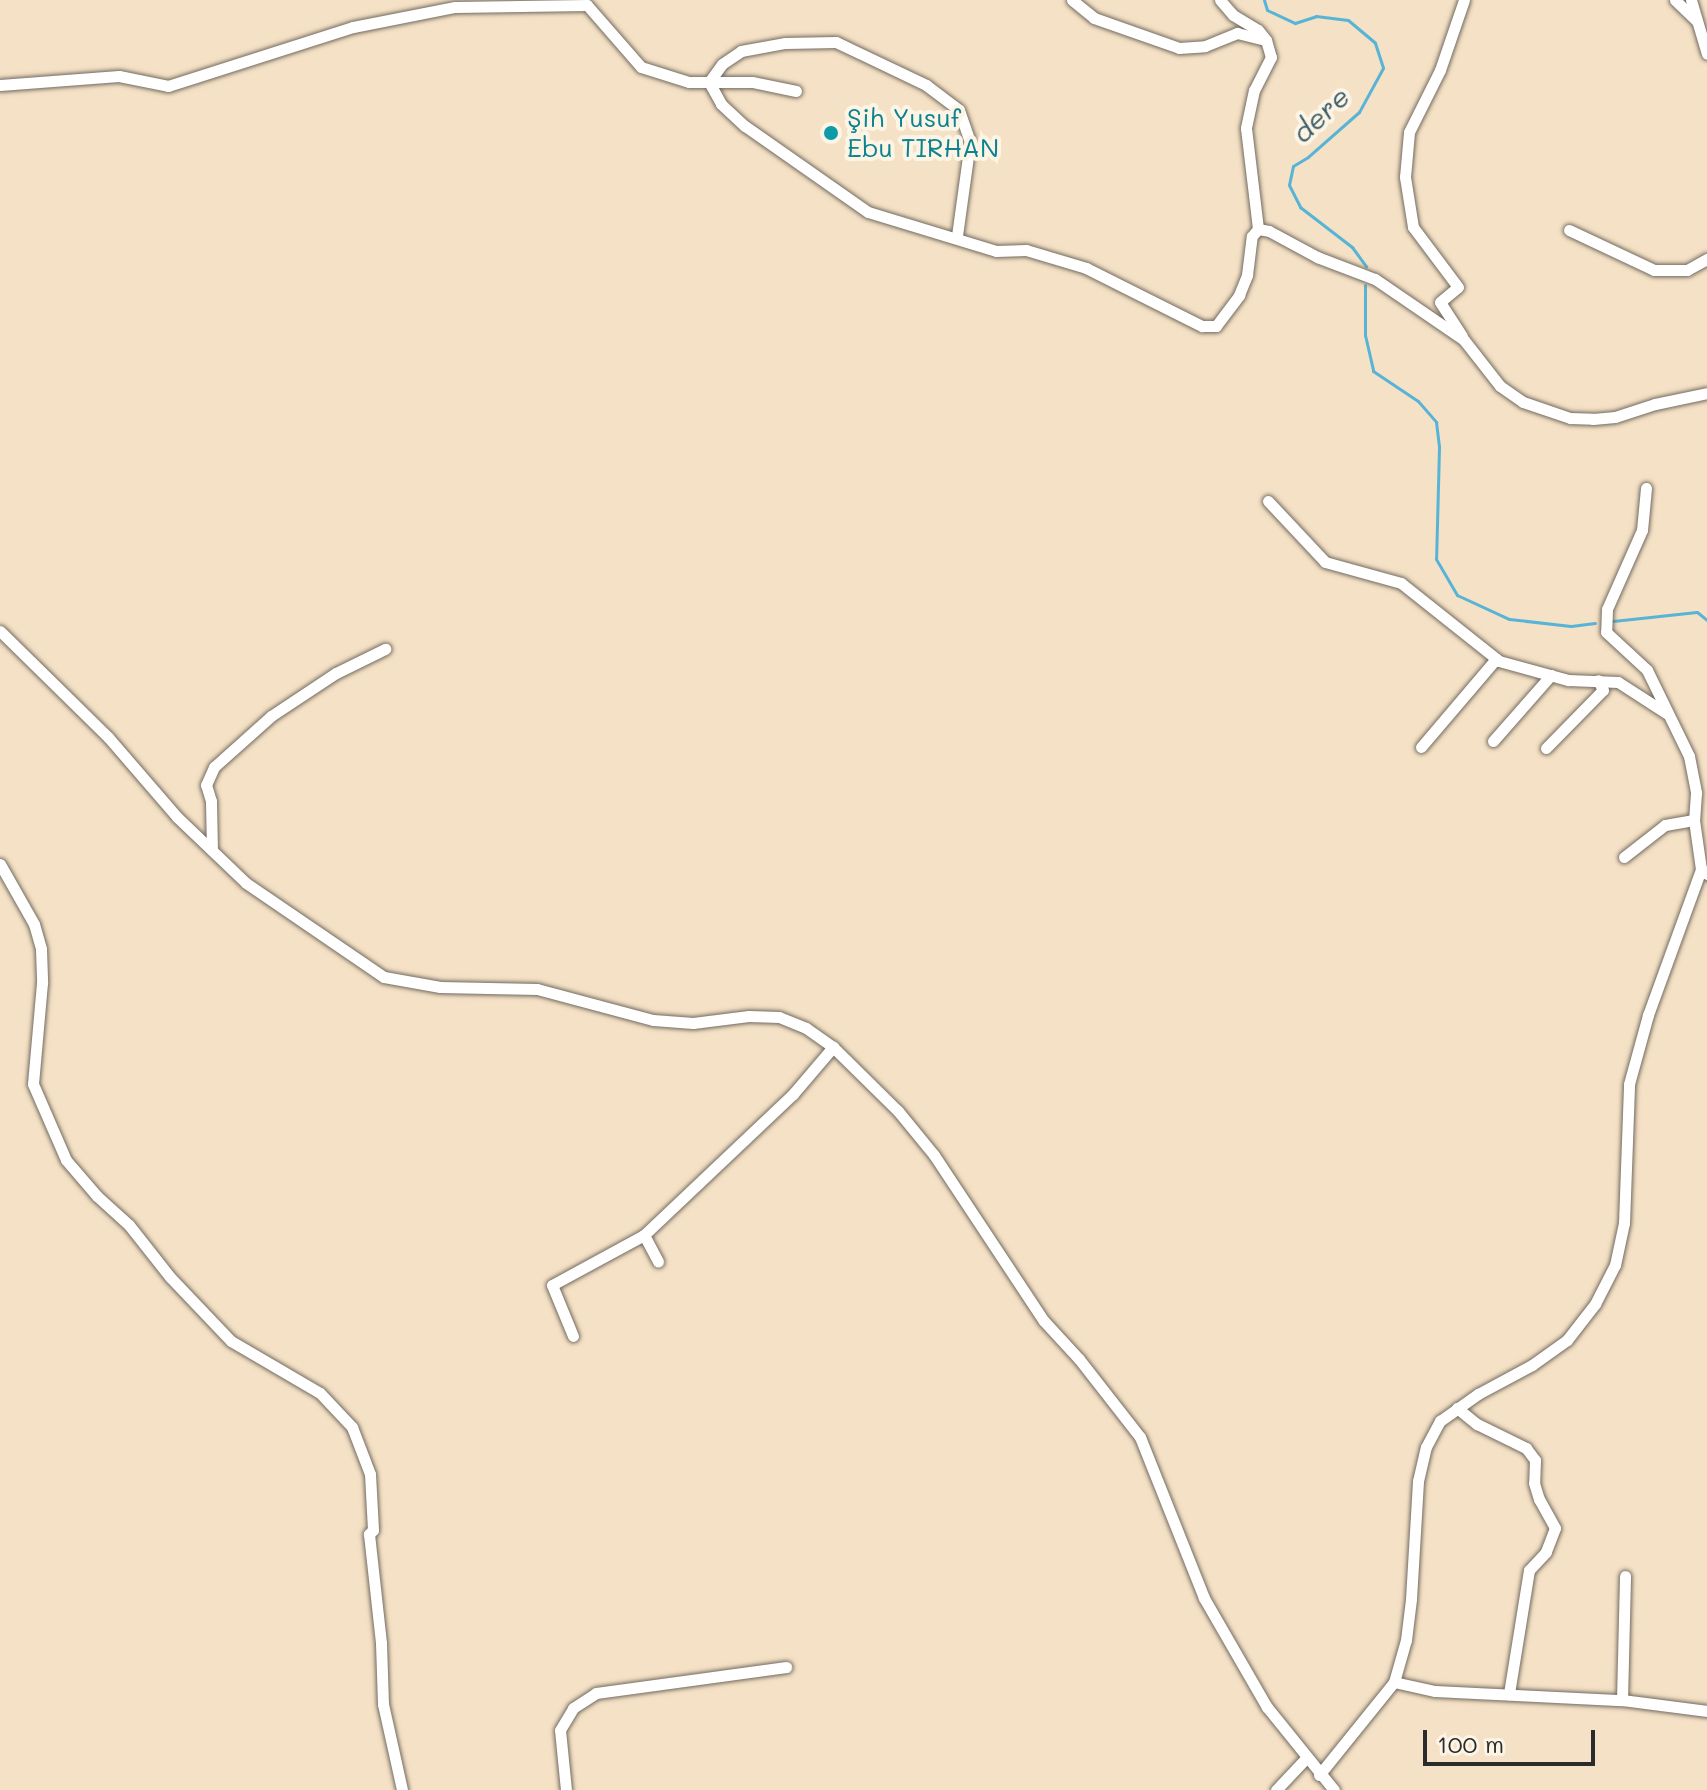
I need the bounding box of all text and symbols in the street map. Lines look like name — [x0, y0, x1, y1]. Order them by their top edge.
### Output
water label: dere — [1284, 79, 1356, 149]
place label: Şih Yusuf Ebu TIRHAN — [847, 102, 999, 164]
marker: Şih Yusuf Ebu TIRHAN — [822, 124, 840, 142]
scale bar — [1427, 1714, 1599, 1764]
text: 100 m — [1437, 1728, 1504, 1759]

